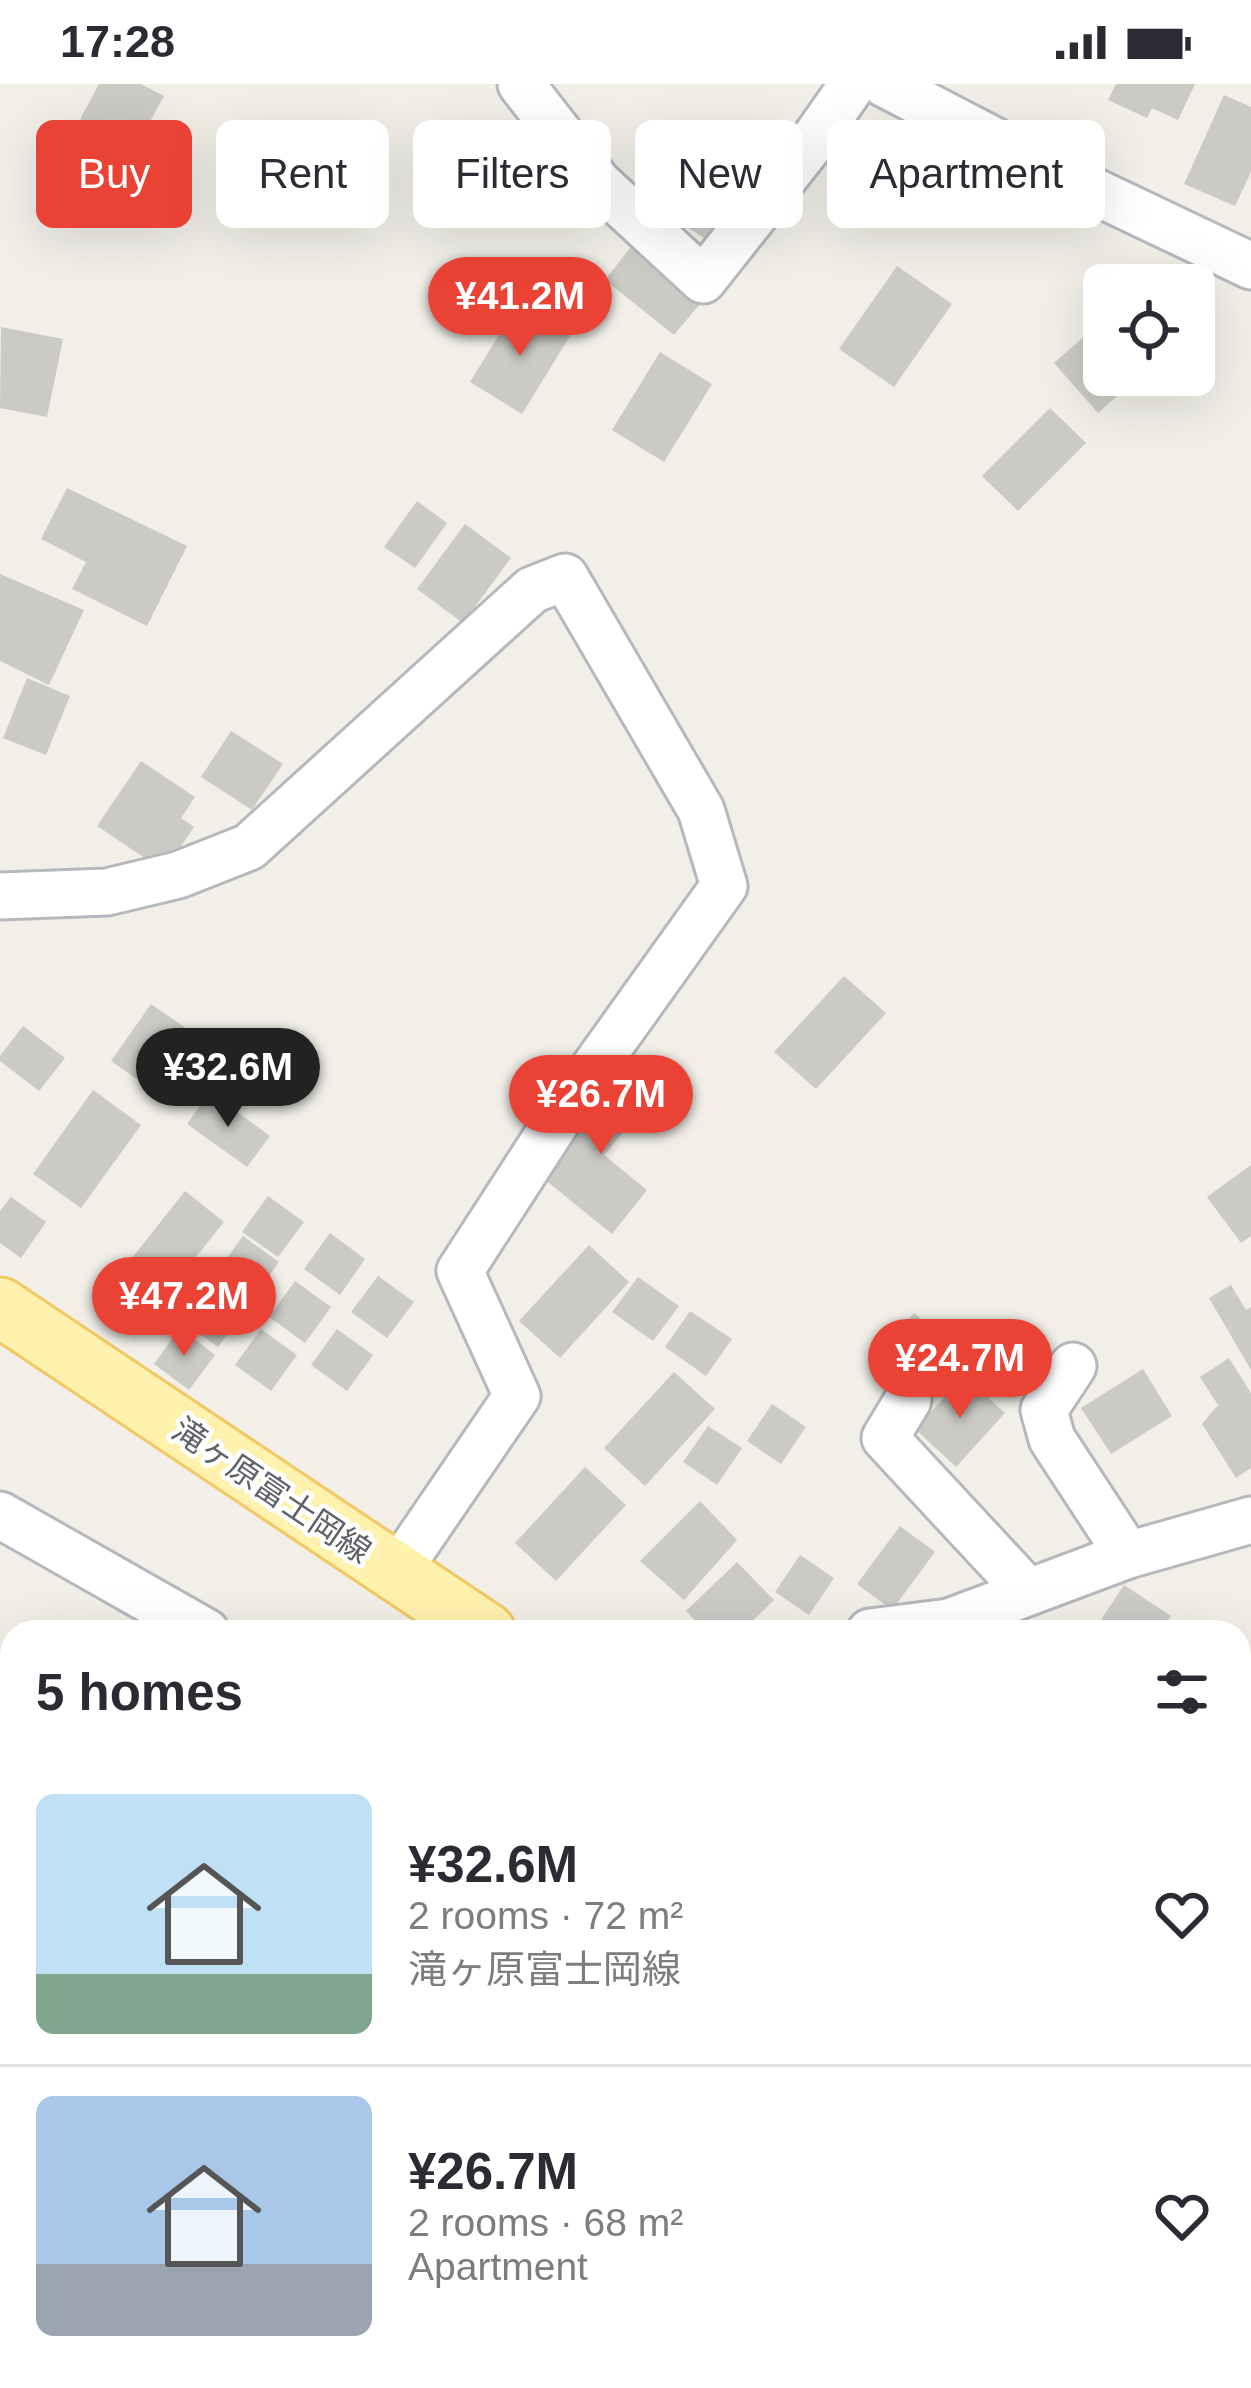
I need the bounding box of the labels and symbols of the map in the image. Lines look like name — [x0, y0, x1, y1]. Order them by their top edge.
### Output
pin: ¥41.2M — [422, 257, 618, 359]
pin: ¥32.6M — [130, 1028, 326, 1130]
pin: ¥26.7M — [503, 1055, 699, 1157]
pin: ¥47.2M — [86, 1257, 282, 1359]
pin: ¥24.7M — [862, 1319, 1058, 1421]
street label: 滝ヶ原富士岡線 — [166, 1410, 378, 1570]

